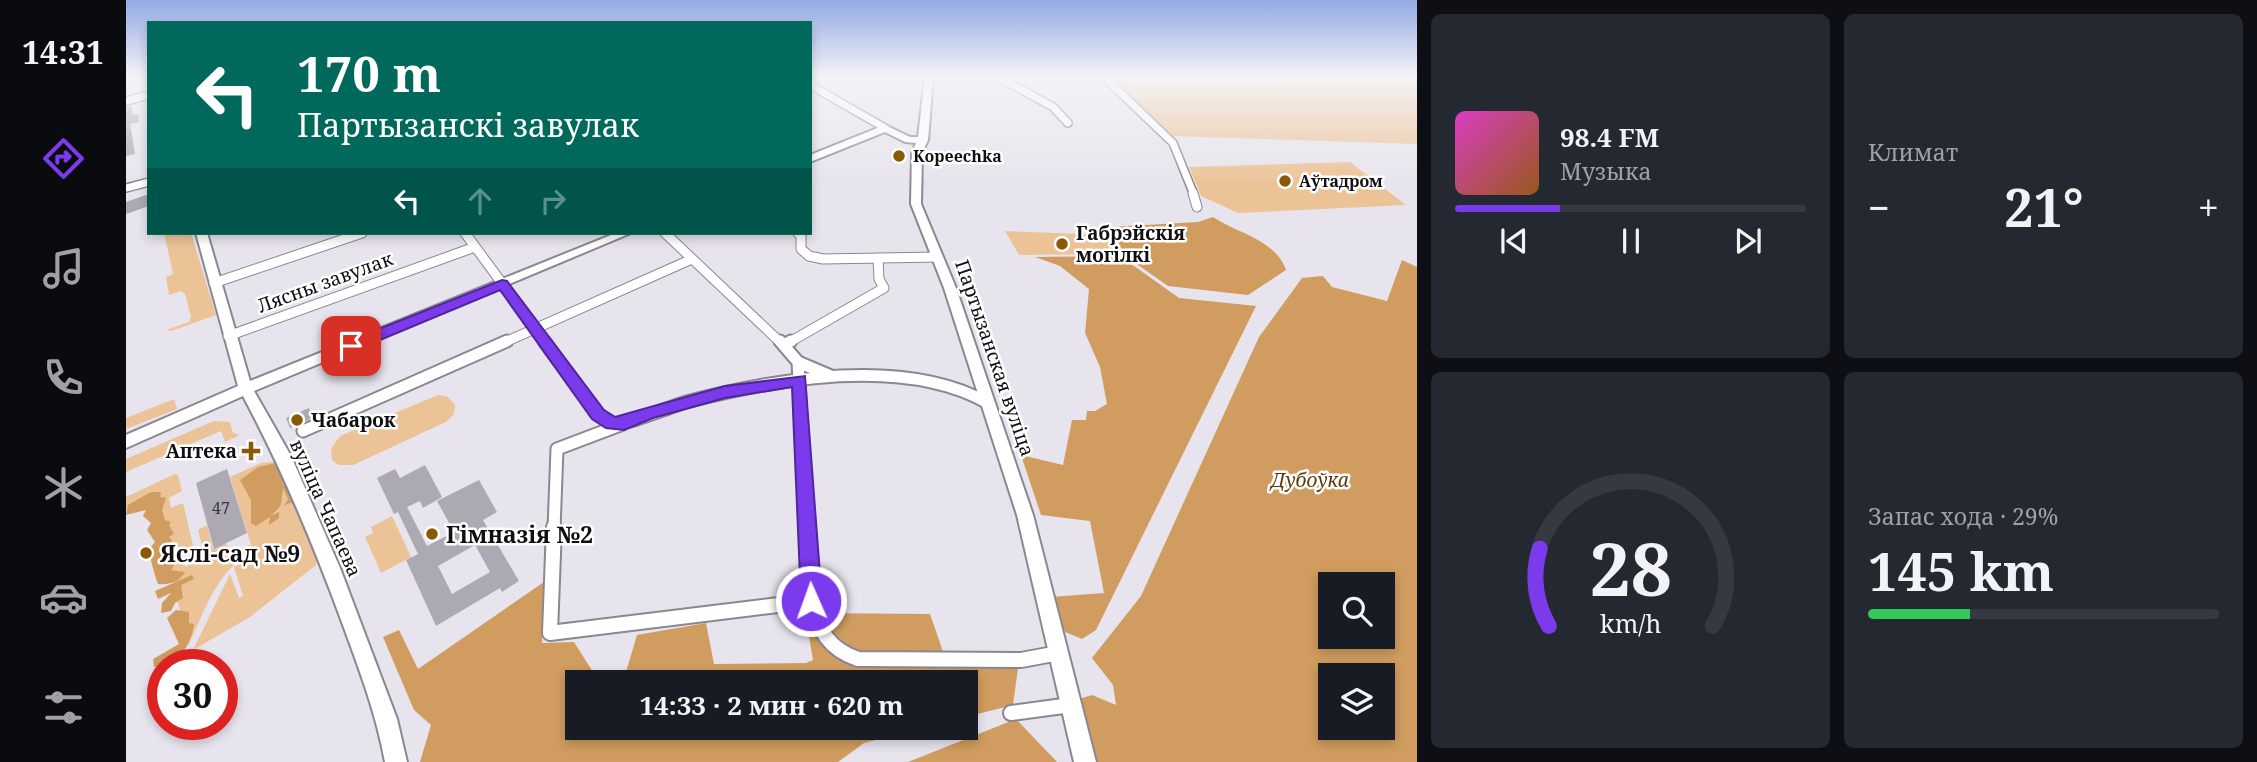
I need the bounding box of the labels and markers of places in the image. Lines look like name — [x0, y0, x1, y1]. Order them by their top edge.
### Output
place label: Kopeechka — [913, 145, 1002, 167]
marker: Kopeechka — [891, 148, 907, 164]
place label: Аўтадром — [1299, 170, 1383, 192]
marker: Аўтадром — [1277, 173, 1293, 189]
place label: Габрэйскія могілкі — [1076, 220, 1186, 268]
marker: Габрэйскія могілкі — [1054, 236, 1070, 252]
pin — [321, 316, 381, 376]
place label: Чабарок — [311, 407, 396, 433]
marker: Чабарок — [289, 412, 305, 428]
place label: Аптека — [166, 438, 237, 464]
marker: Аптека — [243, 443, 259, 459]
place label: Гімназія №2 — [446, 518, 593, 550]
marker: Гімназія №2 — [424, 526, 440, 542]
place label: Яслі-сад №9 — [159, 537, 300, 569]
marker: Яслі-сад №9 — [138, 545, 154, 561]

